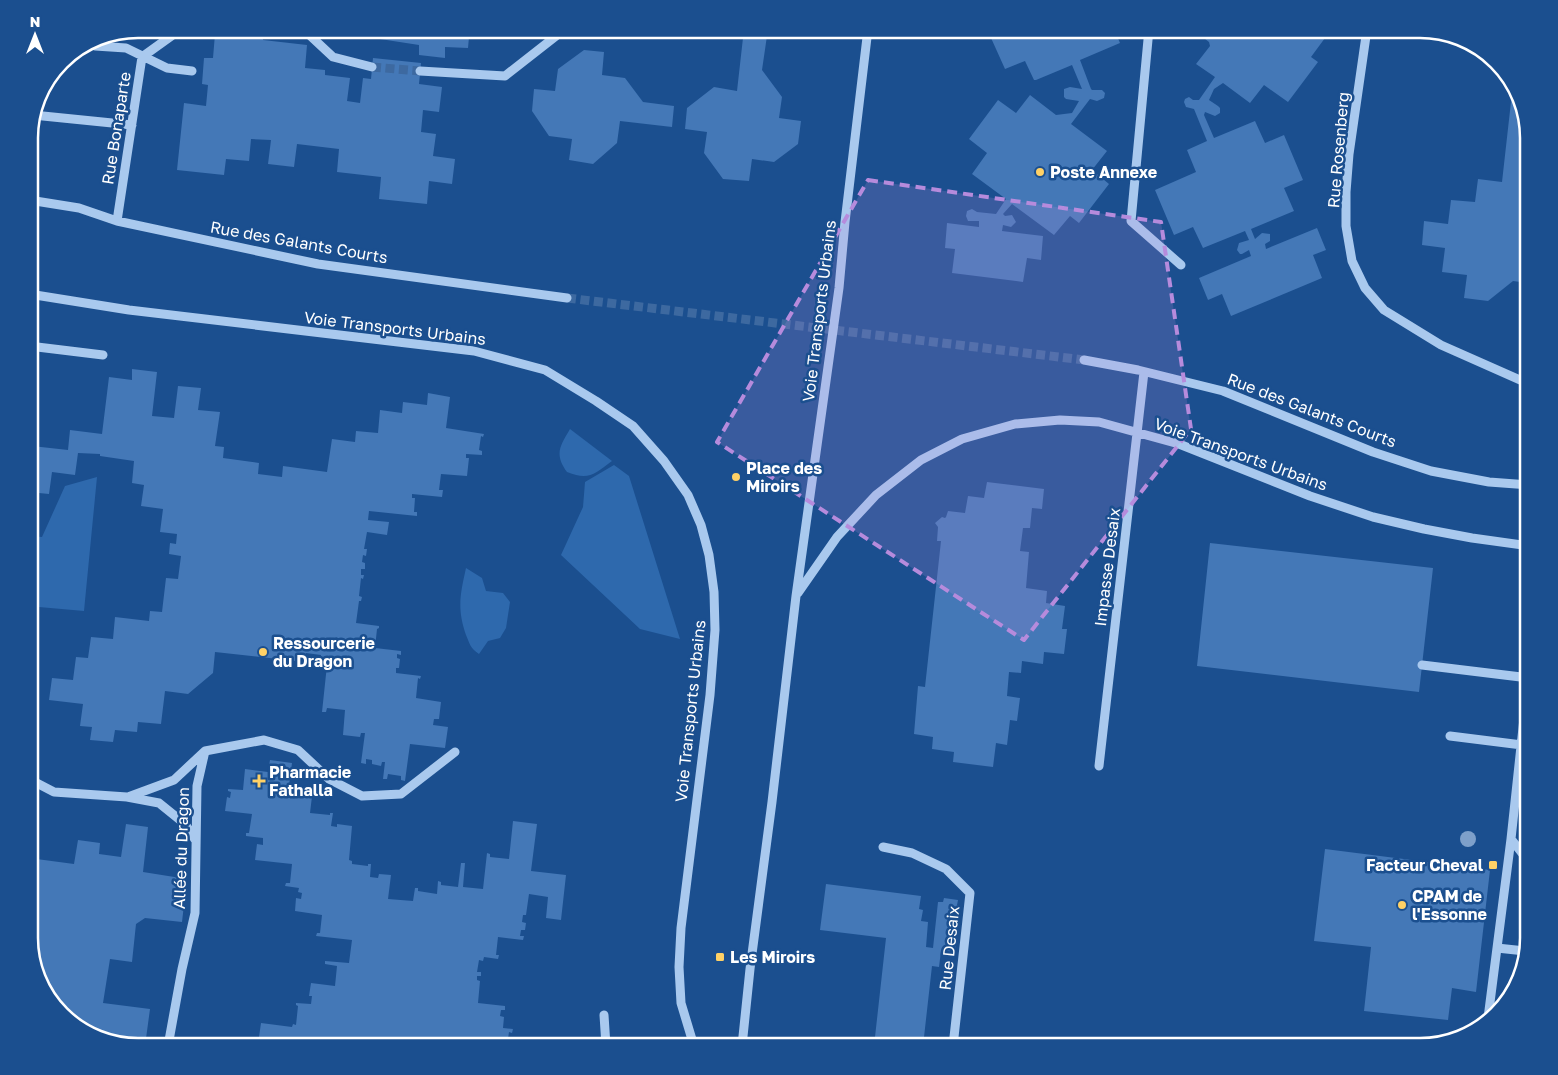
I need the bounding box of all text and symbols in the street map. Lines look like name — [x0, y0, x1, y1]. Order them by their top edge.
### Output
north arrow — [10, 10, 60, 60]
text: N — [30, 13, 40, 30]
street label: Rue Bonaparte — [97, 70, 135, 186]
street label: Rue Rosenberg — [1323, 91, 1353, 209]
place label: Poste Annexe — [1050, 162, 1157, 182]
marker: Poste Annexe — [1034, 166, 1046, 178]
street label: Rue des Galants Courts — [209, 217, 389, 267]
street label: Voie Transports Urbains — [798, 219, 840, 403]
street label: Voie Transports Urbains — [303, 307, 487, 349]
street label: Rue des Galants Courts — [1225, 368, 1399, 452]
street label: Voie Transports Urbains — [1152, 413, 1330, 495]
place label: Place des Miroirs — [746, 458, 822, 496]
marker: Place des Miroirs — [730, 471, 742, 483]
street label: Impasse Desaix — [1090, 506, 1124, 627]
street label: Voie Transports Urbains — [670, 619, 710, 803]
place label: Ressourcerie du Dragon — [273, 633, 375, 671]
marker: Ressourcerie du Dragon — [257, 646, 269, 658]
place label: Pharmacie Fathalla — [269, 762, 351, 800]
marker: Pharmacie Fathalla — [253, 775, 265, 787]
street label: Allée du Dragon — [169, 787, 193, 909]
place label: Facteur Cheval — [1366, 855, 1484, 875]
marker: Facteur Cheval — [1487, 859, 1499, 871]
place label: CPAM de l'Essonne — [1412, 886, 1487, 924]
marker: CPAM de l'Essonne — [1396, 899, 1408, 911]
street label: Rue Desaix — [935, 905, 963, 991]
place label: Les Miroirs — [730, 947, 815, 967]
marker: Les Miroirs — [714, 951, 726, 963]

